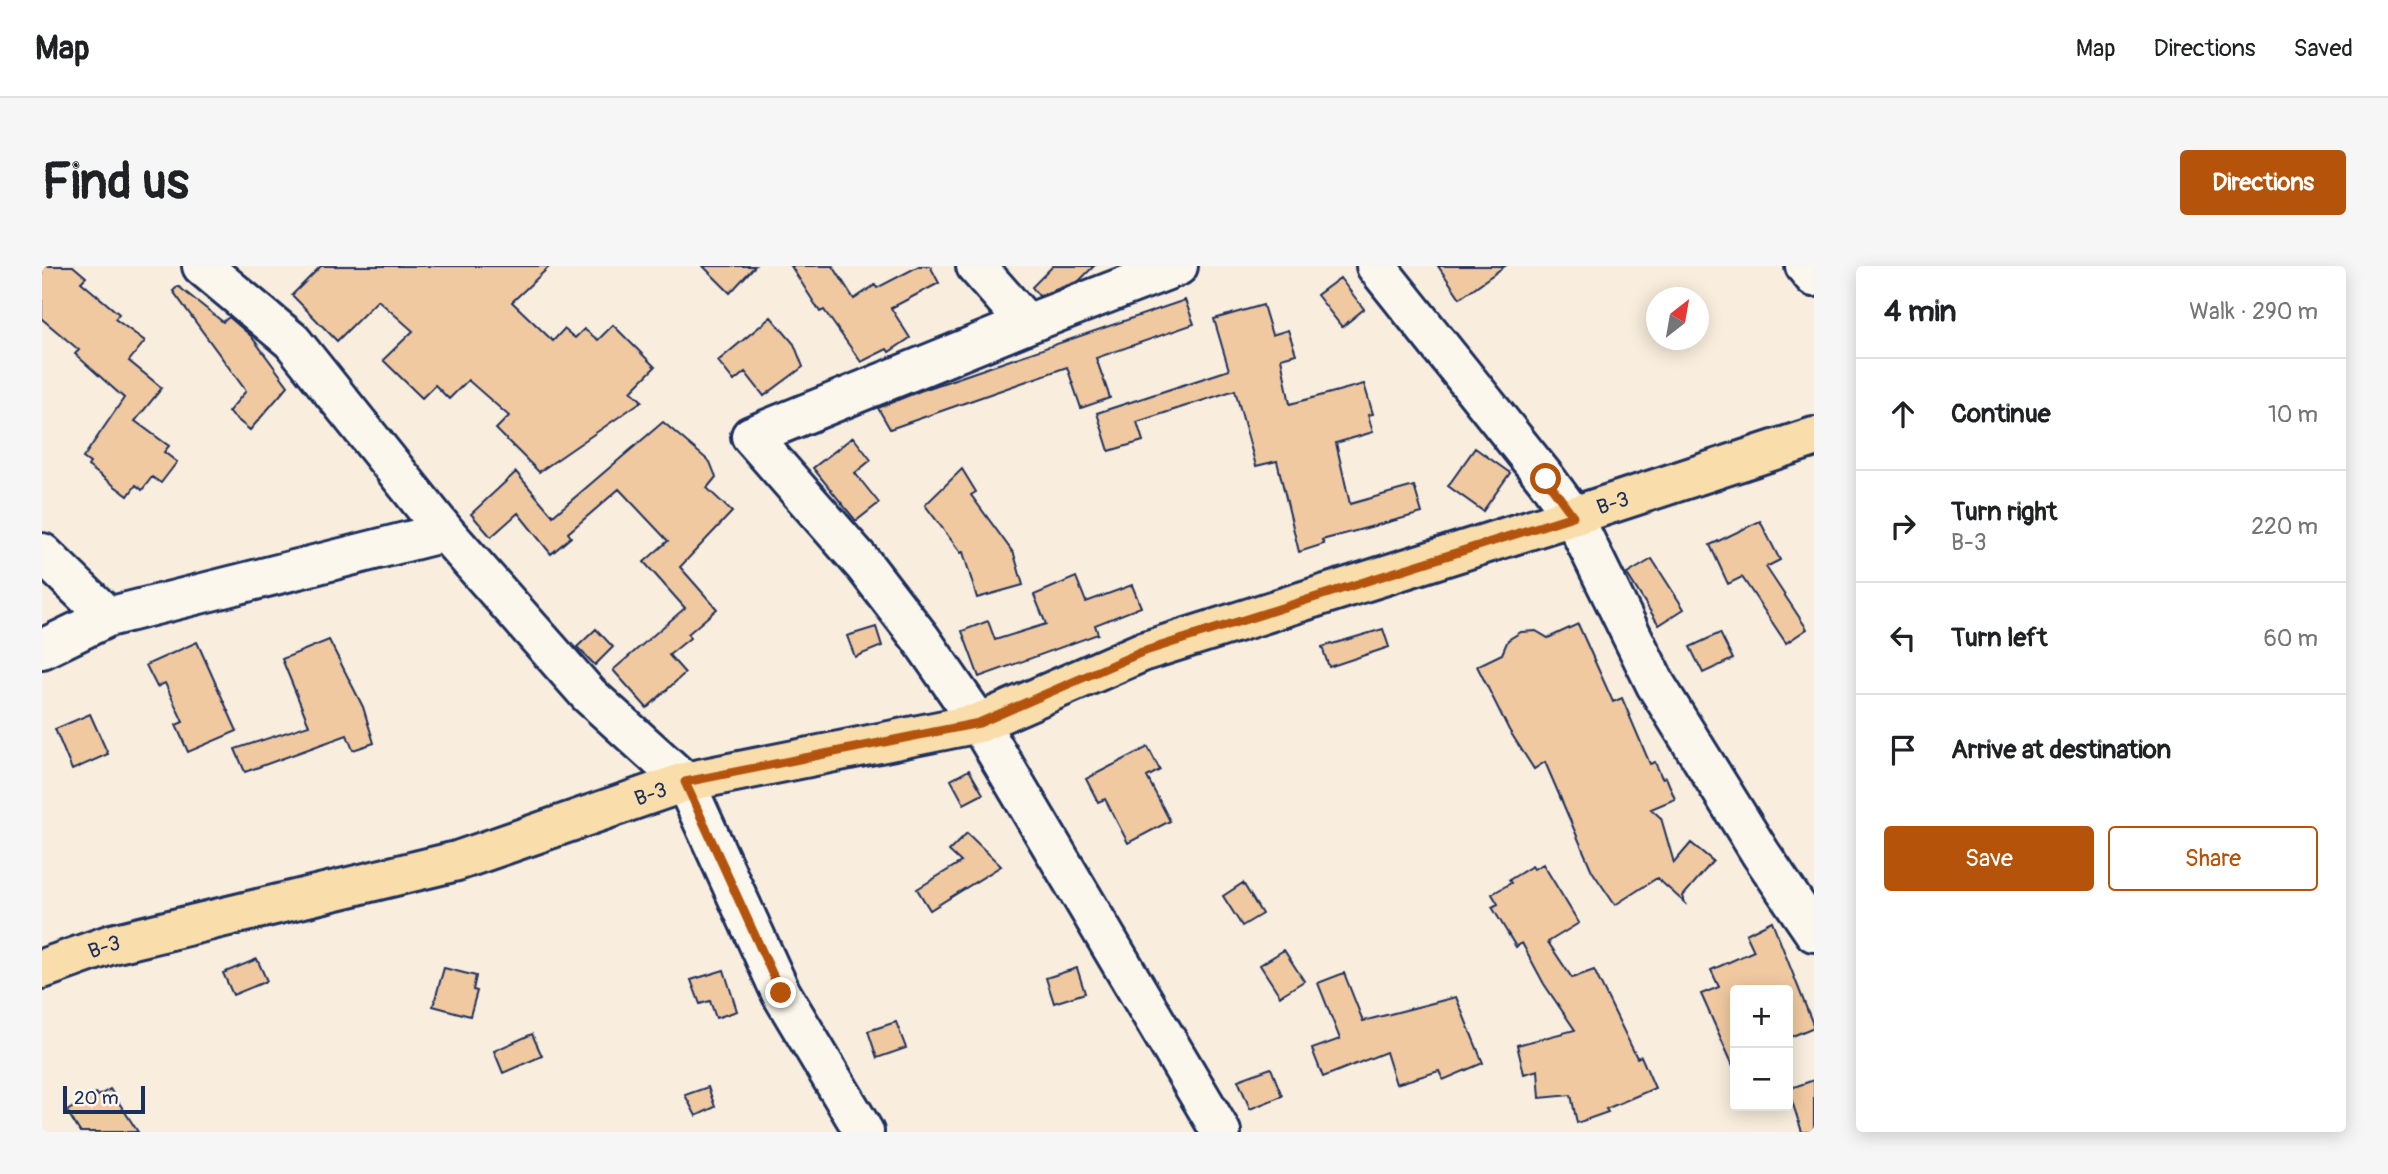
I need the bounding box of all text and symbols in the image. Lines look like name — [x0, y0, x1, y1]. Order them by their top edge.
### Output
text: Map — [35, 28, 90, 69]
text: Map — [2076, 34, 2116, 63]
text: Directions — [2154, 34, 2255, 63]
text: Saved — [2293, 34, 2353, 63]
button: Directions — [2180, 150, 2346, 215]
text: Find us — [42, 152, 189, 213]
north arrow — [1646, 287, 1709, 350]
text: 4 min — [1884, 293, 1957, 330]
text: Walk · 290 m — [2189, 297, 2318, 326]
icon: ahead — [1884, 395, 1922, 433]
text: Continue — [1951, 398, 2051, 430]
text: 10 m — [2268, 400, 2318, 429]
route start — [1530, 463, 1561, 494]
street label: B-3 — [1593, 486, 1633, 521]
text: Turn right — [1951, 496, 2057, 528]
icon: right — [1884, 507, 1922, 545]
text: 220 m — [2251, 512, 2318, 541]
text: B-3 — [1951, 528, 1987, 557]
icon: left — [1884, 619, 1922, 657]
text: Turn left — [1951, 622, 2047, 654]
text: 60 m — [2263, 624, 2318, 653]
icon: arrive — [1884, 731, 1922, 769]
text: Arrive at destination — [1951, 734, 2171, 766]
street label: B-3 — [631, 776, 671, 812]
button: Save — [1884, 826, 2094, 891]
button: Share — [2108, 826, 2318, 891]
street label: B-3 — [84, 930, 123, 965]
route end — [765, 977, 796, 1008]
map controls — [1730, 985, 1793, 1111]
button: + — [1730, 985, 1793, 1048]
button: − — [1730, 1048, 1793, 1111]
scale bar — [63, 1083, 145, 1115]
text: 20 m — [74, 1086, 119, 1110]

